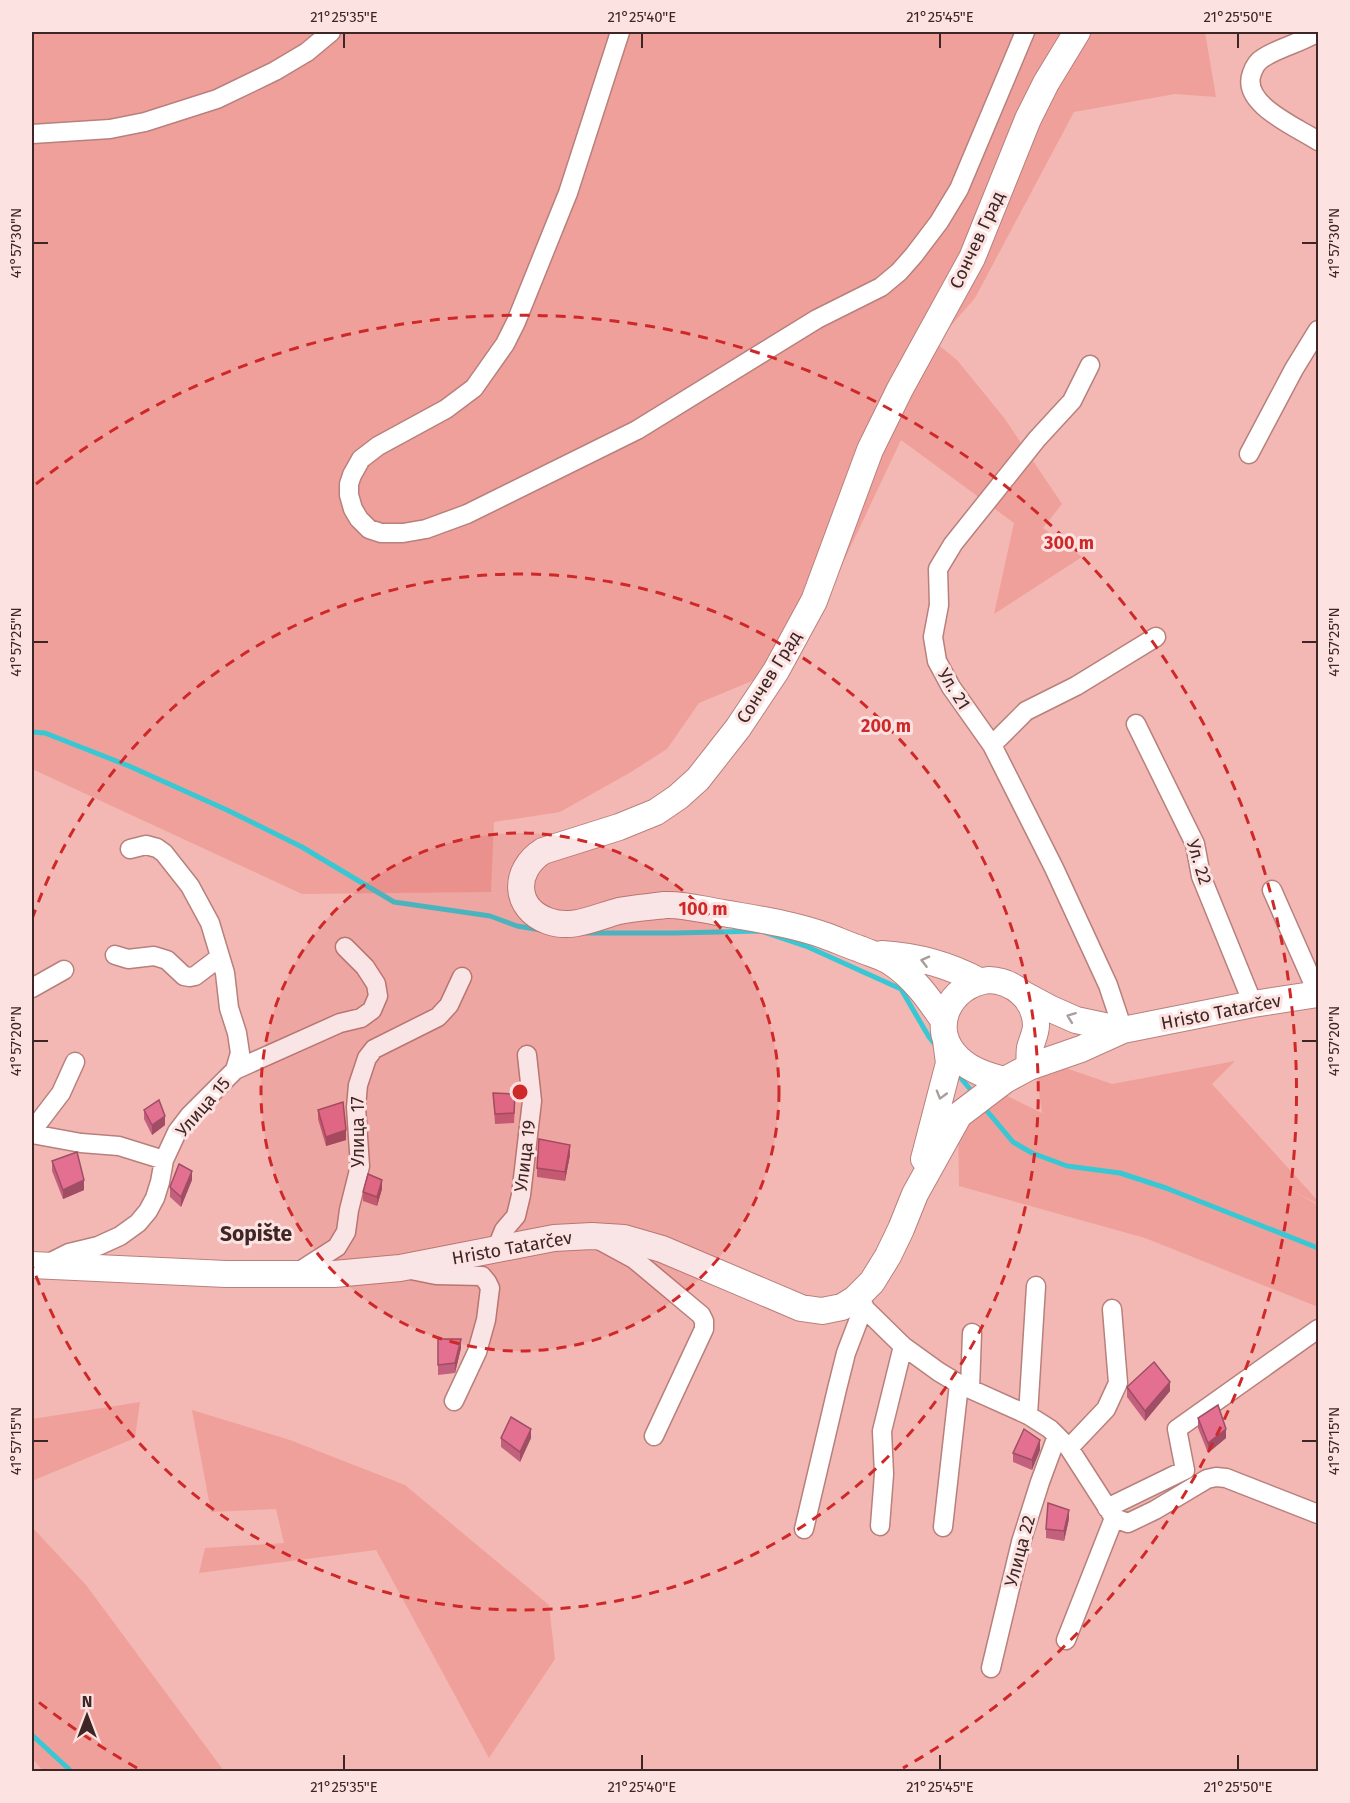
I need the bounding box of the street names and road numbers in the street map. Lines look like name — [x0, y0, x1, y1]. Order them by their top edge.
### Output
street label: Сончев Град — [945, 188, 1009, 292]
street label: Сончев Град — [732, 627, 806, 727]
street label: Ул. 21 — [933, 664, 975, 714]
street label: Ул. 22 — [1182, 837, 1216, 887]
street label: Hristo Tatarčev — [1159, 990, 1283, 1034]
street label: Улица 15 — [171, 1073, 235, 1141]
street label: Улица 17 — [347, 1097, 369, 1167]
street label: Улица 19 — [510, 1119, 540, 1193]
street label: Hristo Tatarčev — [450, 1227, 574, 1269]
street label: Улица 22 — [1000, 1513, 1040, 1589]

